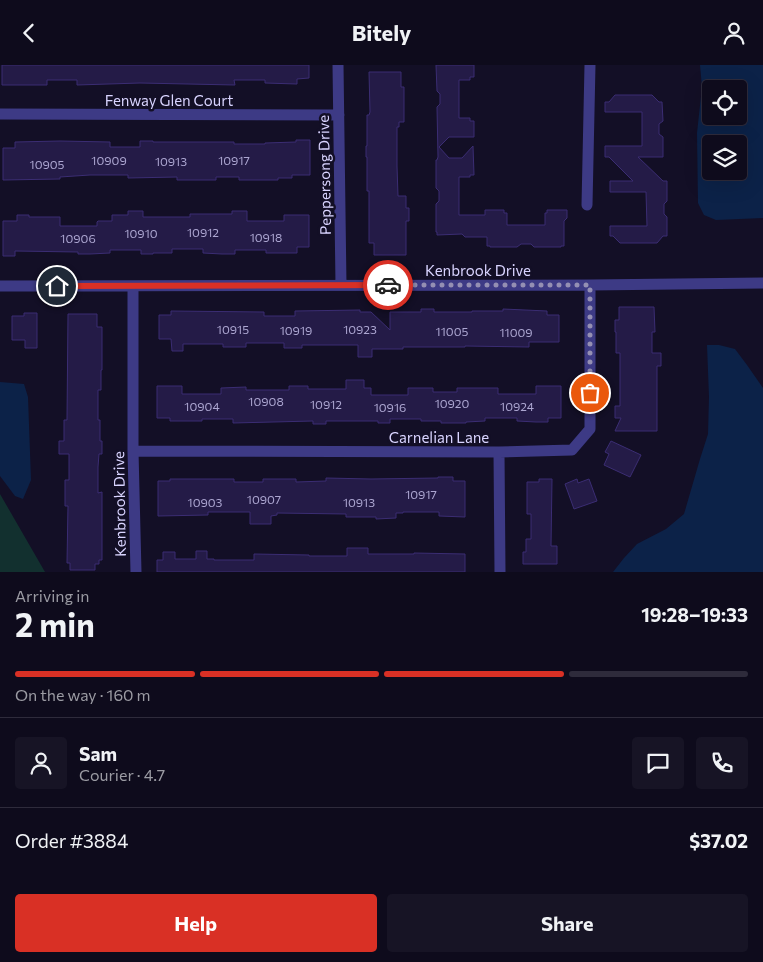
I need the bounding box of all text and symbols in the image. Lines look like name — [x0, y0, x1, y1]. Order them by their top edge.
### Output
icon: back — [15, 19, 43, 47]
text: Bitely — [352, 19, 411, 46]
icon: person — [720, 19, 748, 47]
map controls — [702, 80, 747, 180]
button: locate — [702, 80, 747, 125]
street label: Fenway Glen Court — [105, 91, 233, 109]
street label: Peppersong Drive — [314, 115, 334, 235]
button: layers — [702, 135, 747, 180]
house number: 10909 — [91, 153, 127, 167]
house number: 10917 — [218, 153, 250, 167]
house number: 10913 — [155, 154, 187, 168]
house number: 10905 — [30, 157, 65, 171]
house number: 10912 — [187, 225, 219, 239]
house number: 10910 — [124, 226, 158, 240]
house number: 10918 — [250, 230, 282, 244]
house number: 10906 — [60, 231, 96, 245]
courier — [363, 260, 413, 310]
street label: Kenbrook Drive — [425, 261, 531, 279]
pin — [36, 265, 78, 307]
icon: car — [374, 271, 402, 299]
icon: home — [43, 272, 71, 300]
house number: 10915 — [217, 322, 249, 336]
house number: 10923 — [343, 322, 377, 336]
house number: 10919 — [280, 323, 312, 337]
house number: 11005 — [436, 324, 469, 338]
house number: 11009 — [499, 325, 533, 339]
pin — [569, 372, 611, 414]
icon: bag — [576, 379, 604, 407]
house number: 10908 — [248, 394, 284, 408]
house number: 10920 — [435, 396, 469, 410]
house number: 10912 — [310, 397, 342, 411]
house number: 10904 — [184, 399, 220, 413]
house number: 10924 — [500, 399, 534, 413]
house number: 10916 — [374, 400, 406, 414]
street label: Carnelian Lane — [389, 428, 489, 446]
street label: Kenbrook Drive — [109, 451, 129, 557]
house number: 10917 — [405, 487, 437, 501]
house number: 10907 — [247, 492, 281, 506]
house number: 10903 — [188, 495, 223, 509]
house number: 10913 — [343, 495, 375, 509]
text: Arriving in — [15, 586, 89, 605]
text: 19:28–19:33 — [641, 603, 748, 626]
text: 2 min — [15, 604, 95, 644]
text: On the way · 160 m — [15, 685, 151, 704]
button: person — [15, 737, 67, 789]
button: chat — [632, 737, 684, 789]
button: phone — [696, 737, 748, 789]
text: Sam — [79, 742, 117, 765]
text: Courier · 4.7 — [79, 765, 165, 784]
text: Order #3884 — [15, 829, 128, 852]
text: $37.02 — [689, 829, 748, 852]
button: Help — [15, 894, 377, 952]
button: Share — [387, 894, 748, 952]

